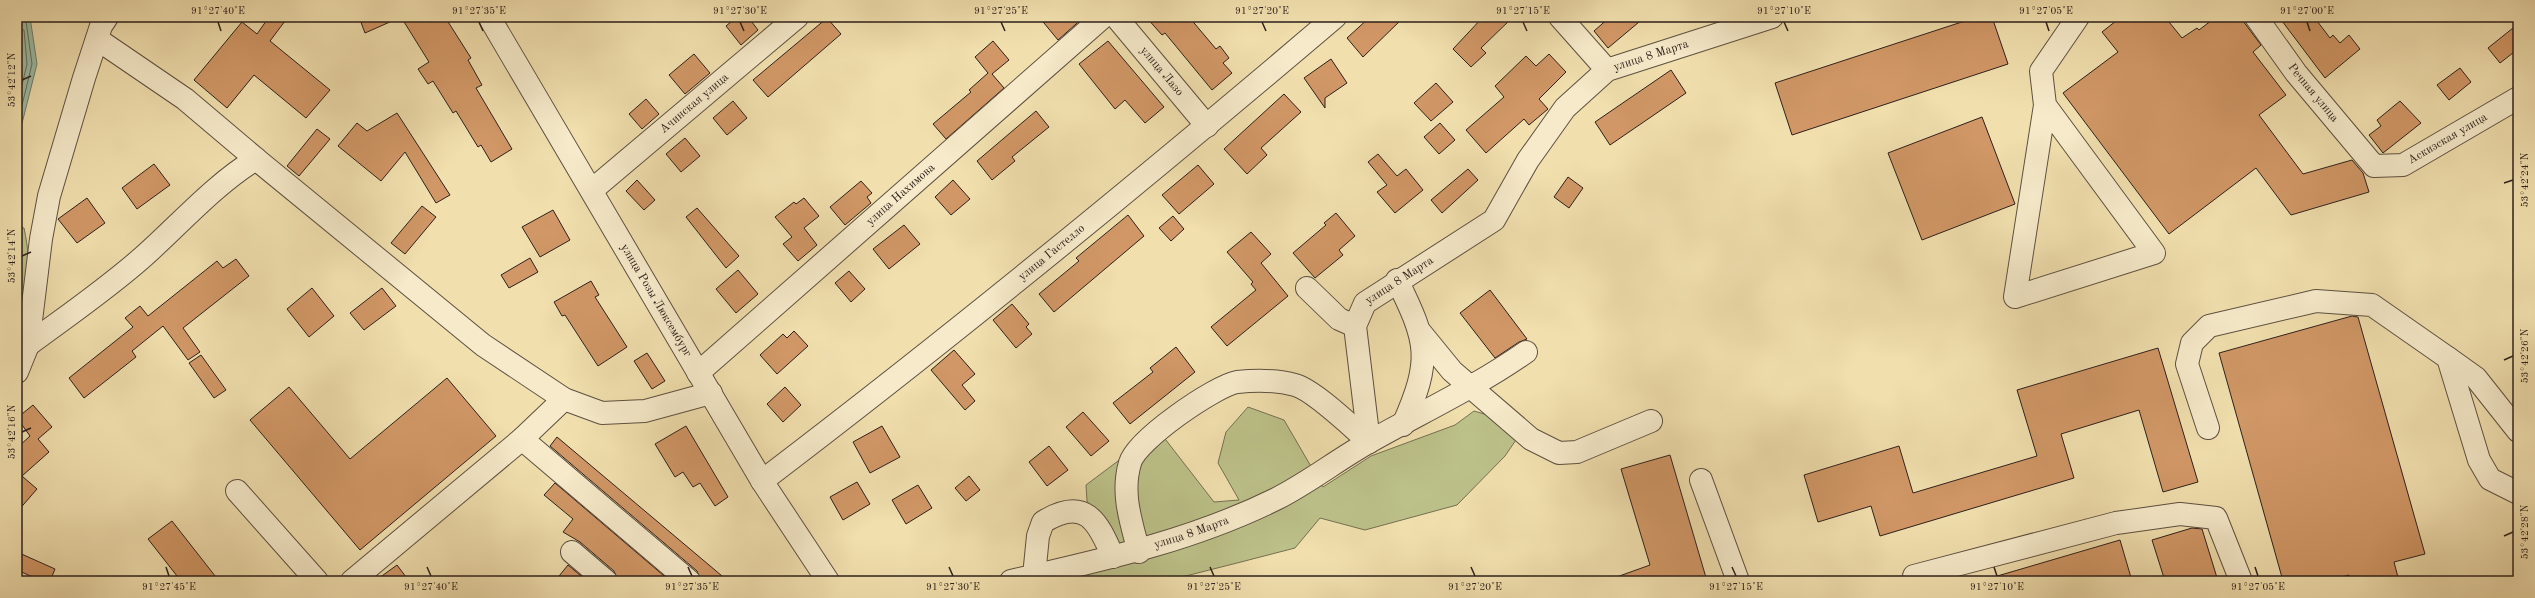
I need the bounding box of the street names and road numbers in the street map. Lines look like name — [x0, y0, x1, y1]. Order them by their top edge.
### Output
street label: улица 8 Марта — [1612, 38, 1690, 74]
street label: улица Лазо — [1137, 44, 1186, 99]
street label: Речная улица — [2285, 62, 2341, 125]
street label: Ачинская улица — [658, 71, 731, 136]
street label: Аскизская улица — [2406, 111, 2490, 167]
street label: улица Нахимова — [864, 162, 937, 228]
street label: улица Гастелло — [1016, 222, 1087, 283]
street label: улица Розы Люксембург — [618, 242, 694, 359]
street label: улица 8 Марта — [1363, 255, 1436, 307]
street label: улица 8 Марта — [1153, 514, 1231, 551]

